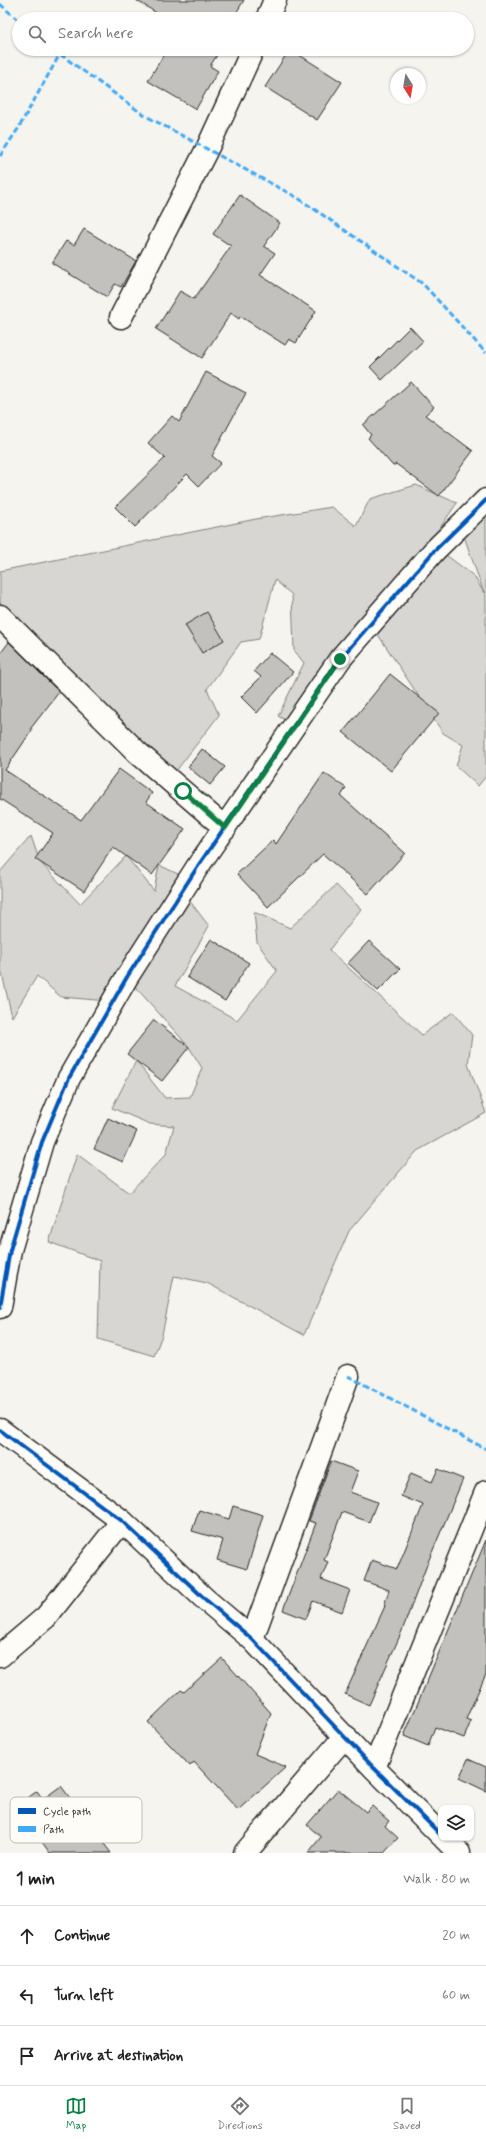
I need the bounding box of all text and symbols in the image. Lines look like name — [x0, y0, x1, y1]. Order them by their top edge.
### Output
search box — [12, 12, 474, 56]
icon: search — [26, 23, 48, 45]
text: Search here — [58, 24, 134, 44]
north arrow — [390, 68, 426, 104]
route end — [331, 650, 349, 668]
route start — [174, 782, 192, 800]
legend — [10, 1797, 142, 1843]
text: Cycle path — [43, 1805, 91, 1819]
map controls — [438, 1805, 474, 1841]
button: layers — [438, 1805, 474, 1841]
text: Path — [43, 1823, 64, 1837]
text: 1 min — [16, 1868, 55, 1890]
text: Walk · 80 m — [403, 1871, 470, 1888]
icon: ahead — [16, 1925, 38, 1947]
text: Continue — [54, 1926, 110, 1946]
text: 20 m — [442, 1927, 470, 1944]
icon: left — [16, 1985, 38, 2007]
text: Turn left — [54, 1986, 114, 2006]
text: 60 m — [442, 1987, 470, 2004]
icon: arrive — [16, 2045, 38, 2067]
text: Arrive at destination — [54, 2046, 183, 2066]
tab: Map — [65, 2095, 87, 2133]
tab: Directions — [217, 2095, 263, 2133]
tab: Saved — [393, 2095, 421, 2133]

